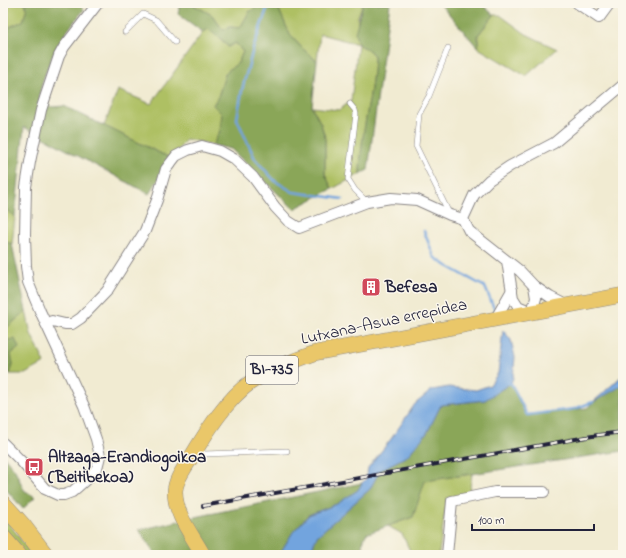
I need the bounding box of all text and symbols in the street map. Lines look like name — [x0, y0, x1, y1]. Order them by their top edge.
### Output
place label: Befesa — [384, 275, 437, 300]
building icon: Befesa — [360, 276, 382, 298]
street label: Lutxana-Asua errepidea — [299, 292, 469, 352]
road number: BI-735 — [246, 356, 298, 384]
place label: Altzaga-Erandiogoikoa (Beitibekoa) — [48, 445, 206, 490]
bus stop icon: Altzaga-Erandiogoikoa (Beitibekoa) — [23, 456, 45, 478]
scale bar — [472, 506, 594, 532]
text: 100 m — [478, 512, 505, 530]

